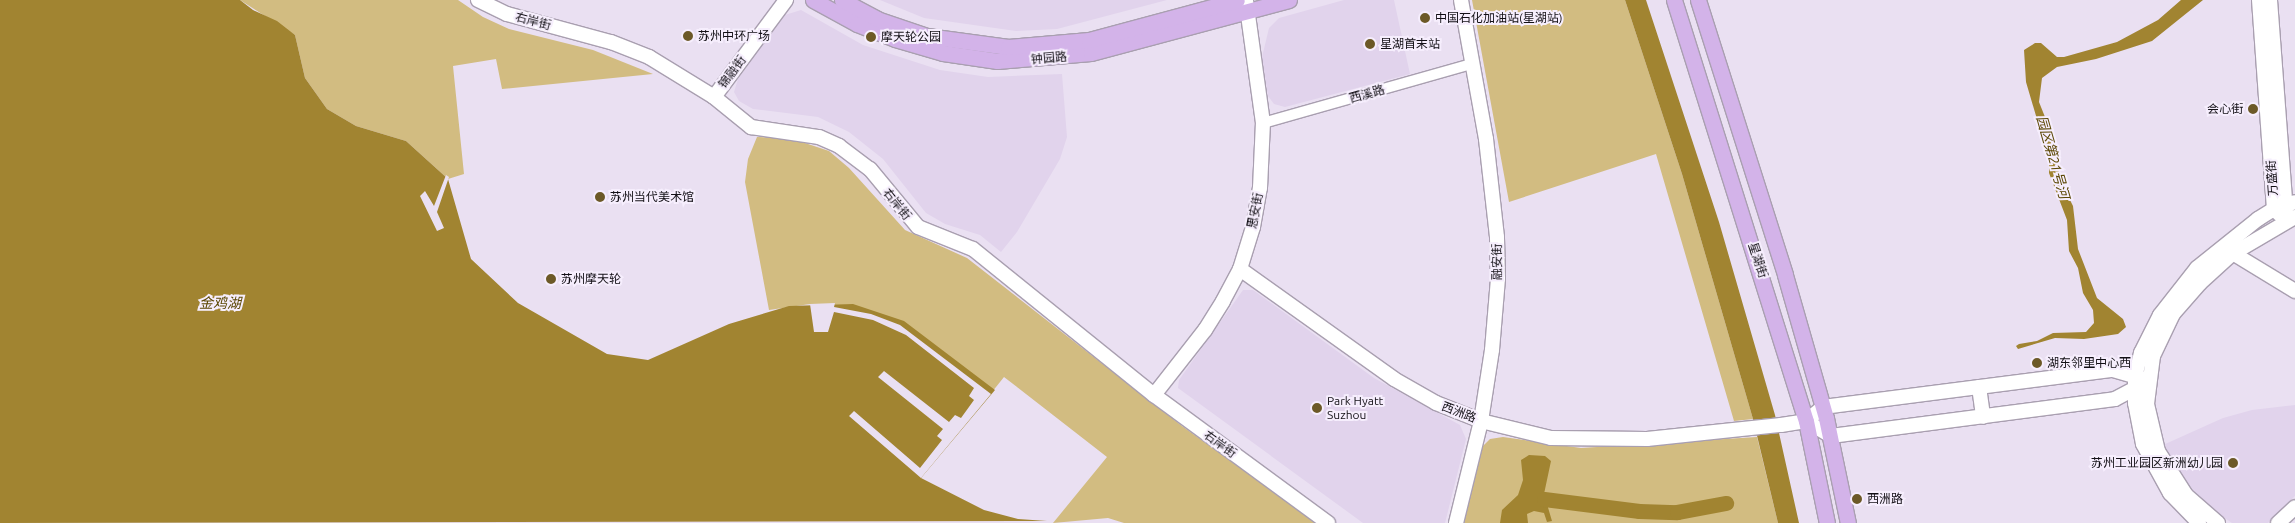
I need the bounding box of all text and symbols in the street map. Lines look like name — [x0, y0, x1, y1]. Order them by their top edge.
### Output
street label: 右岸街 — [514, 9, 552, 33]
place label: 中国石化加油站(星湖站) — [1435, 11, 1563, 25]
marker: 中国石化加油站(星湖站) — [1419, 12, 1431, 24]
place label: 苏州中环广场 — [698, 29, 770, 43]
marker: 苏州中环广场 — [682, 30, 694, 42]
place label: 摩天轮公园 — [881, 30, 941, 44]
marker: 摩天轮公园 — [865, 31, 877, 43]
place label: 星湖首末站 — [1380, 37, 1440, 51]
marker: 星湖首末站 — [1364, 38, 1376, 50]
street label: 钟园路 — [1030, 49, 1068, 67]
street label: 锦融街 — [715, 53, 749, 91]
street label: 西溪路 — [1348, 82, 1386, 106]
place label: 会心街 — [2207, 102, 2243, 116]
marker: 会心街 — [2247, 103, 2259, 115]
water label: 园区第21号河 — [2033, 113, 2073, 201]
street label: 万盛街 — [2264, 160, 2280, 196]
street label: 右岸街 — [880, 185, 914, 223]
place label: 苏州当代美术馆 — [610, 190, 694, 204]
marker: 苏州当代美术馆 — [594, 191, 606, 203]
street label: 思安街 — [1244, 192, 1266, 230]
street label: 星湖街 — [1746, 241, 1770, 279]
street label: 融安街 — [1490, 244, 1504, 280]
place label: 苏州摩天轮 — [561, 272, 621, 286]
marker: 苏州摩天轮 — [545, 273, 557, 285]
water label: 金鸡湖 — [199, 295, 241, 311]
place label: 湖东邻里中心西 — [2047, 356, 2131, 370]
marker: 湖东邻里中心西 — [2031, 357, 2043, 369]
place label: Park Hyatt Suzhou — [1327, 394, 1383, 422]
street label: 西洲路 — [1440, 399, 1478, 425]
marker: Park Hyatt Suzhou — [1311, 402, 1323, 414]
street label: 右岸街 — [1201, 428, 1239, 460]
place label: 苏州工业园区新洲幼儿园 — [2091, 456, 2223, 470]
marker: 苏州工业园区新洲幼儿园 — [2227, 457, 2239, 469]
place label: 西洲路 — [1867, 492, 1903, 506]
marker: 西洲路 — [1851, 493, 1863, 505]

